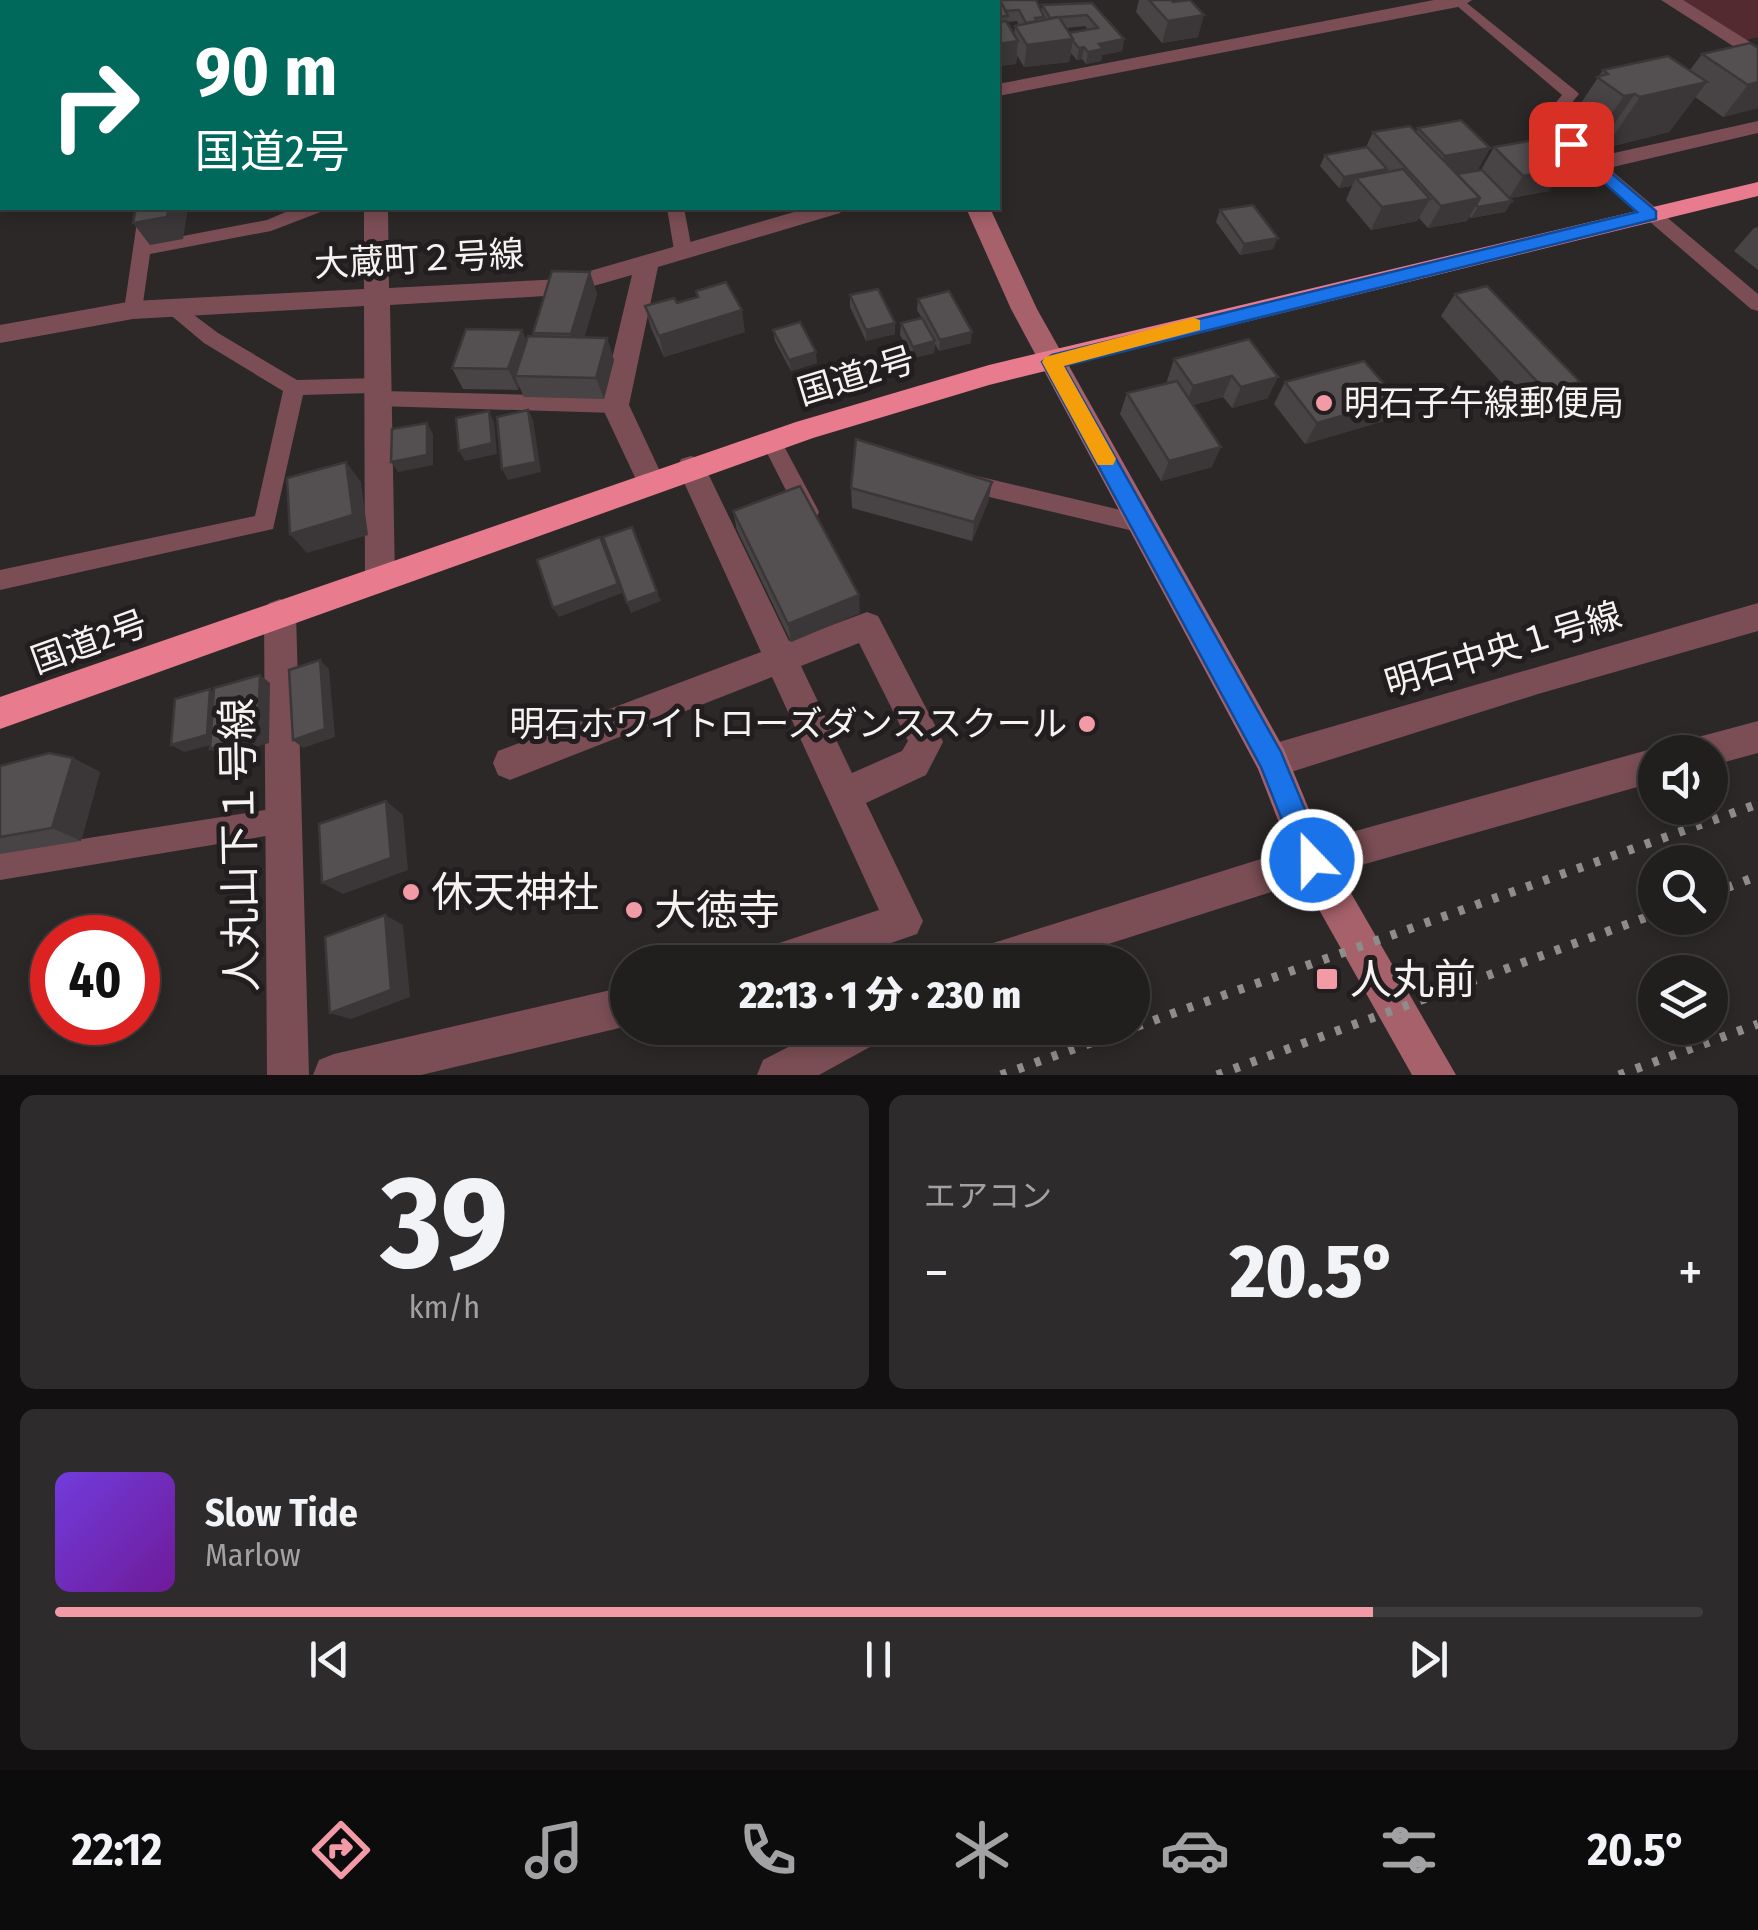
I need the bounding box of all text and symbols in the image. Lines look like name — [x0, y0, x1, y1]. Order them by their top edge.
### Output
text: 90 m — [195, 30, 337, 114]
icon: right — [30, 40, 160, 170]
pin — [1529, 102, 1614, 187]
icon: arrive — [1544, 117, 1599, 172]
text: 国道2号 — [195, 125, 350, 179]
street label: 大蔵町２号線 — [313, 233, 525, 285]
street label: 国道2号 — [792, 338, 920, 414]
place label: 明石子午線郵便局 — [1344, 382, 1624, 424]
marker: 明石子午線郵便局 — [1313, 392, 1335, 414]
street label: 明石中央１号線 — [1380, 593, 1626, 705]
street label: 国道2号 — [25, 602, 153, 682]
street label: 人丸山下１号線 — [212, 698, 268, 992]
place label: 明石ホワイトローズダンススクール — [509, 703, 1067, 745]
marker: 明石ホワイトローズダンススクール — [1076, 713, 1098, 735]
map controls — [1638, 735, 1728, 1045]
button: sound — [1638, 735, 1728, 825]
position arrow — [1260, 808, 1364, 912]
button: search — [1638, 845, 1728, 935]
place label: 休天神社 — [431, 868, 599, 918]
marker: 休天神社 — [400, 881, 422, 903]
place label: 大徳寺 — [654, 886, 780, 936]
marker: 大徳寺 — [623, 899, 645, 921]
speed limit sign: 40 — [30, 915, 160, 1045]
place label: 人丸前 — [1350, 955, 1476, 1005]
button: layers — [1638, 955, 1728, 1045]
marker: 人丸前 — [1314, 966, 1340, 992]
text: 22:13 · 1 分 · 230 m — [739, 972, 1021, 1018]
text: 39 — [381, 1145, 508, 1301]
text: エアコン — [924, 1177, 1052, 1215]
text: 20.5° — [1230, 1227, 1397, 1317]
text: − — [924, 1240, 949, 1306]
text: + — [1678, 1240, 1703, 1306]
text: km/h — [409, 1288, 480, 1326]
text: Slow Tide — [205, 1490, 358, 1536]
text: Marlow — [205, 1536, 301, 1574]
icon: previous — [302, 1632, 357, 1687]
icon: pause — [851, 1632, 906, 1687]
icon: next — [1401, 1632, 1456, 1687]
icon: directions — [306, 1815, 376, 1885]
icon: music — [519, 1815, 589, 1885]
icon: phone — [733, 1815, 803, 1885]
icon: climate — [947, 1815, 1017, 1885]
icon: car — [1160, 1815, 1230, 1885]
icon: filters — [1374, 1815, 1444, 1885]
text: 22:12 — [72, 1823, 162, 1877]
text: 20.5° — [1587, 1823, 1686, 1877]

